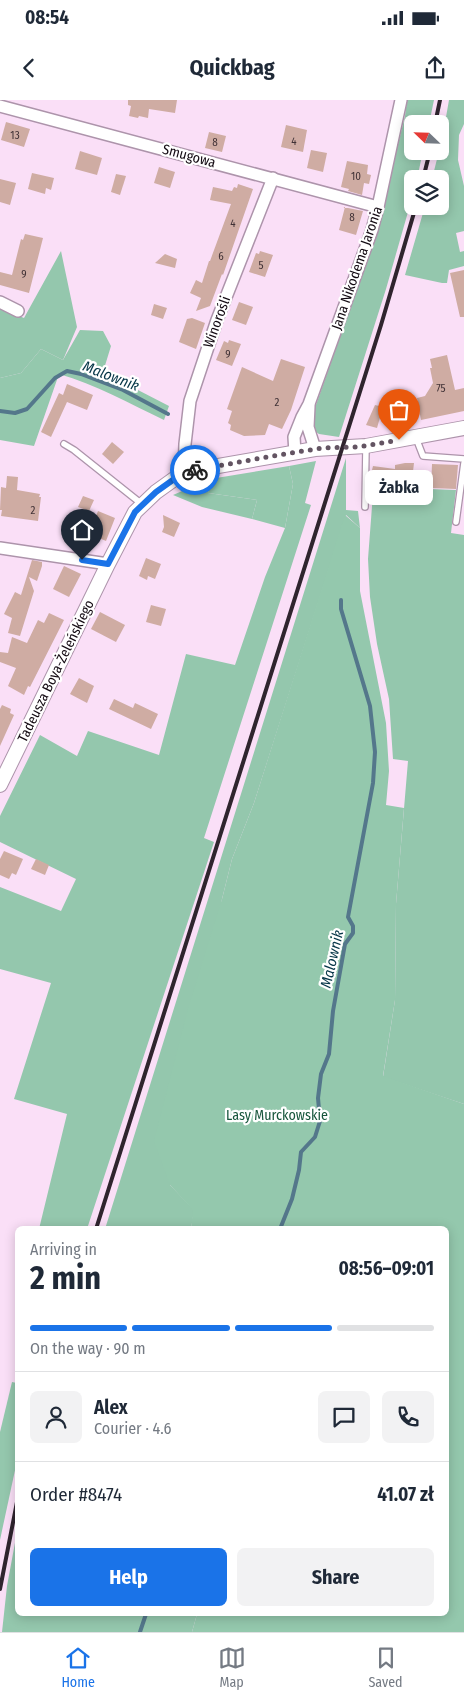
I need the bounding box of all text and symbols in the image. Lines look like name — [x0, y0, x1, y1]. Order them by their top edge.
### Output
text: 08:54 — [25, 6, 69, 29]
icon: back — [15, 54, 43, 82]
text: Quickbag — [189, 54, 275, 81]
icon: share — [421, 54, 449, 82]
north arrow — [404, 115, 449, 160]
map controls — [404, 115, 449, 215]
house number: 13 — [10, 129, 20, 142]
house number: 4 — [291, 135, 297, 148]
house number: 8 — [212, 136, 218, 149]
street label: Smugowa — [160, 141, 218, 171]
house number: 10 — [351, 170, 361, 183]
button: layers — [404, 170, 449, 215]
street label: Jana Nikodema Jaronia — [328, 204, 386, 332]
house number: 8 — [349, 211, 355, 224]
house number: 4 — [230, 217, 236, 230]
house number: 6 — [218, 250, 224, 263]
house number: 5 — [258, 259, 264, 272]
house number: 9 — [21, 268, 27, 281]
street label: Winorośli — [200, 294, 234, 350]
house number: 9 — [225, 348, 231, 361]
water label: Malownik — [80, 357, 142, 395]
house number: 75 — [436, 382, 446, 395]
pin — [378, 389, 420, 440]
house number: 2 — [275, 396, 280, 409]
icon: bag — [385, 396, 413, 424]
courier — [170, 445, 220, 495]
icon: bike — [181, 456, 209, 484]
callout: Żabka — [365, 470, 433, 505]
text: Żabka — [379, 478, 419, 497]
house number: 2 — [31, 504, 36, 517]
pin — [61, 509, 103, 560]
icon: home — [68, 516, 96, 544]
street label: Tadeusza Boya-Żeleńskiego — [14, 597, 98, 745]
water label: Malownik — [317, 928, 348, 990]
park label: Lasy Murckowskie — [226, 1107, 328, 1124]
text: Arriving in — [30, 1240, 97, 1259]
text: 08:56–09:01 — [338, 1257, 434, 1280]
text: 2 min — [30, 1259, 101, 1297]
text: On the way · 90 m — [30, 1339, 146, 1358]
button: person — [30, 1391, 82, 1443]
button: chat — [318, 1391, 370, 1443]
button: phone — [382, 1391, 434, 1443]
text: Alex — [94, 1396, 128, 1419]
text: Courier · 4.6 — [94, 1419, 172, 1438]
text: Order #8474 — [30, 1483, 122, 1506]
text: 41.07 zł — [377, 1483, 434, 1506]
button: Help — [30, 1548, 227, 1606]
button: Share — [237, 1548, 434, 1606]
tab: Home — [61, 1644, 95, 1691]
tab: Map — [218, 1644, 246, 1691]
tab: Saved — [368, 1644, 403, 1691]

